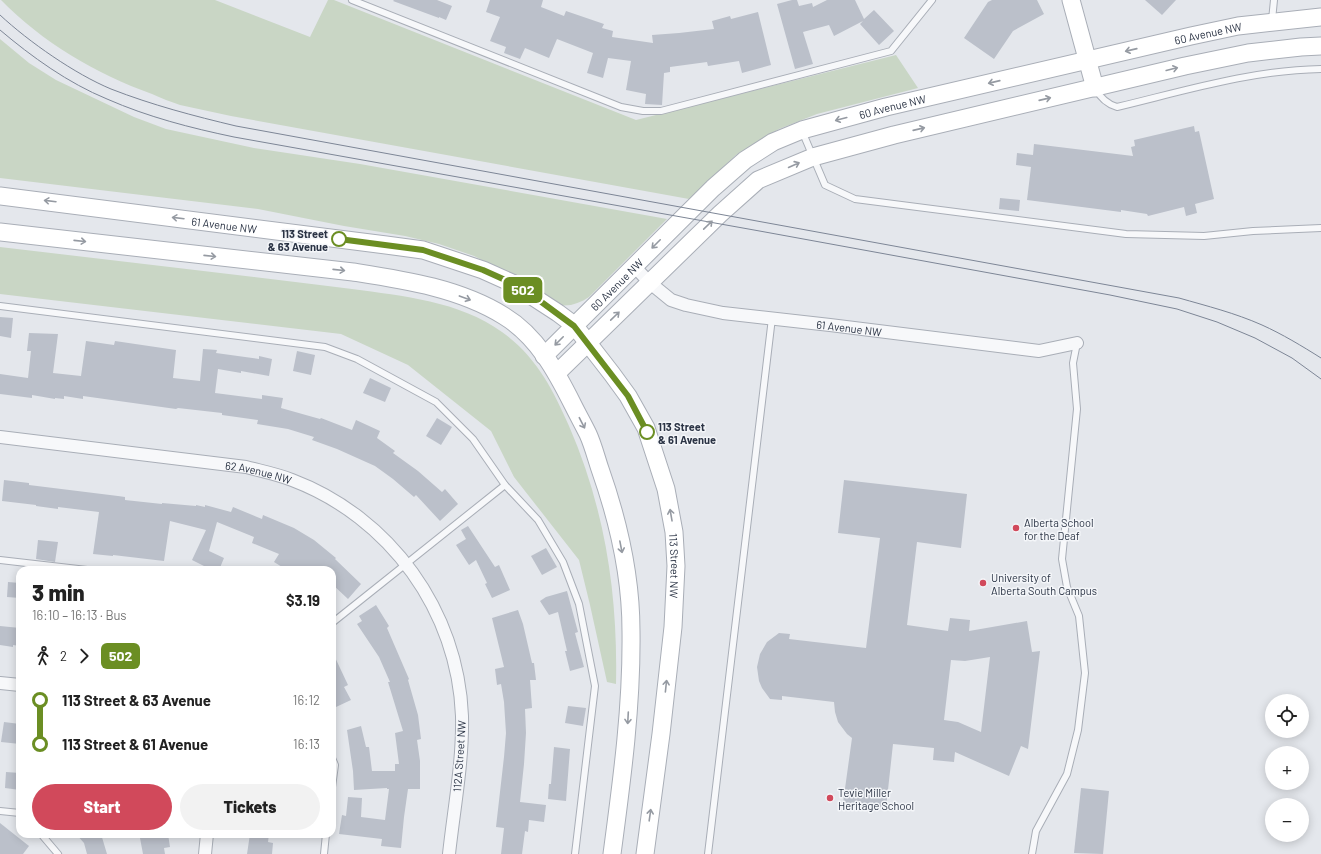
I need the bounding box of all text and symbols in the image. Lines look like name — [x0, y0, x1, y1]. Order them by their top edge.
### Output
street label: 60 Avenue NW — [1173, 19, 1243, 46]
one-way arrow — [1125, 46, 1138, 54]
one-way arrow — [1165, 65, 1178, 73]
one-way arrow — [988, 78, 1001, 86]
street label: 60 Avenue NW — [857, 91, 927, 121]
one-way arrow — [1038, 95, 1051, 103]
one-way arrow — [835, 116, 848, 123]
one-way arrow — [912, 125, 925, 132]
one-way arrow — [788, 161, 800, 168]
one-way arrow — [43, 197, 56, 205]
one-way arrow — [172, 214, 185, 222]
street label: 61 Avenue NW — [191, 214, 258, 235]
one-way arrow — [703, 221, 713, 230]
place label: 113 Street & 63 Avenue — [268, 227, 328, 253]
marker: 113 Street & 63 Avenue — [331, 231, 347, 247]
one-way arrow — [74, 237, 87, 245]
one-way arrow — [651, 240, 661, 249]
one-way arrow — [203, 252, 216, 259]
street label: 60 Avenue NW — [587, 255, 645, 313]
one-way arrow — [332, 266, 345, 274]
line badge: 502 — [500, 277, 546, 303]
text: 502 — [511, 281, 535, 298]
one-way arrow — [459, 295, 472, 302]
one-way arrow — [610, 311, 620, 321]
street label: 61 Avenue NW — [816, 317, 883, 338]
one-way arrow — [554, 336, 564, 346]
one-way arrow — [579, 417, 587, 429]
place label: 113 Street & 61 Avenue — [658, 420, 716, 446]
marker: 113 Street & 61 Avenue — [639, 424, 655, 440]
street label: 62 Avenue NW — [224, 458, 294, 486]
one-way arrow — [667, 509, 675, 522]
place label: Alberta School for the Deaf — [1024, 516, 1094, 542]
marker: Alberta School for the Deaf — [1011, 523, 1021, 533]
street label: 113 Street NW — [668, 533, 683, 599]
one-way arrow — [617, 540, 625, 553]
place label: University of Alberta South Campus — [991, 571, 1097, 597]
marker: University of Alberta South Campus — [978, 578, 988, 588]
text: 3 min — [32, 579, 85, 605]
text: $3.19 — [286, 591, 320, 609]
text: 16:10 – 16:13 · Bus — [32, 607, 127, 623]
icon: walk — [32, 645, 54, 667]
icon: forward — [73, 645, 95, 667]
text: 502 — [109, 647, 132, 664]
text: 2 — [60, 648, 67, 664]
one-way arrow — [662, 680, 669, 693]
text: 113 Street & 63 Avenue — [62, 691, 211, 709]
text: 16:12 — [293, 692, 320, 708]
map controls — [1265, 694, 1309, 842]
button: locate — [1265, 694, 1309, 738]
one-way arrow — [625, 711, 632, 724]
street label: 112A Street NW — [450, 719, 468, 792]
text: 113 Street & 61 Avenue — [62, 735, 208, 753]
text: 16:13 — [293, 736, 320, 752]
button: + — [1265, 746, 1309, 790]
button: Start — [32, 784, 172, 830]
button: Tickets — [180, 784, 320, 830]
place label: Tevie Miller Heritage School — [838, 786, 914, 812]
marker: Tevie Miller Heritage School — [825, 793, 835, 803]
button: − — [1265, 798, 1309, 842]
one-way arrow — [646, 809, 654, 822]

